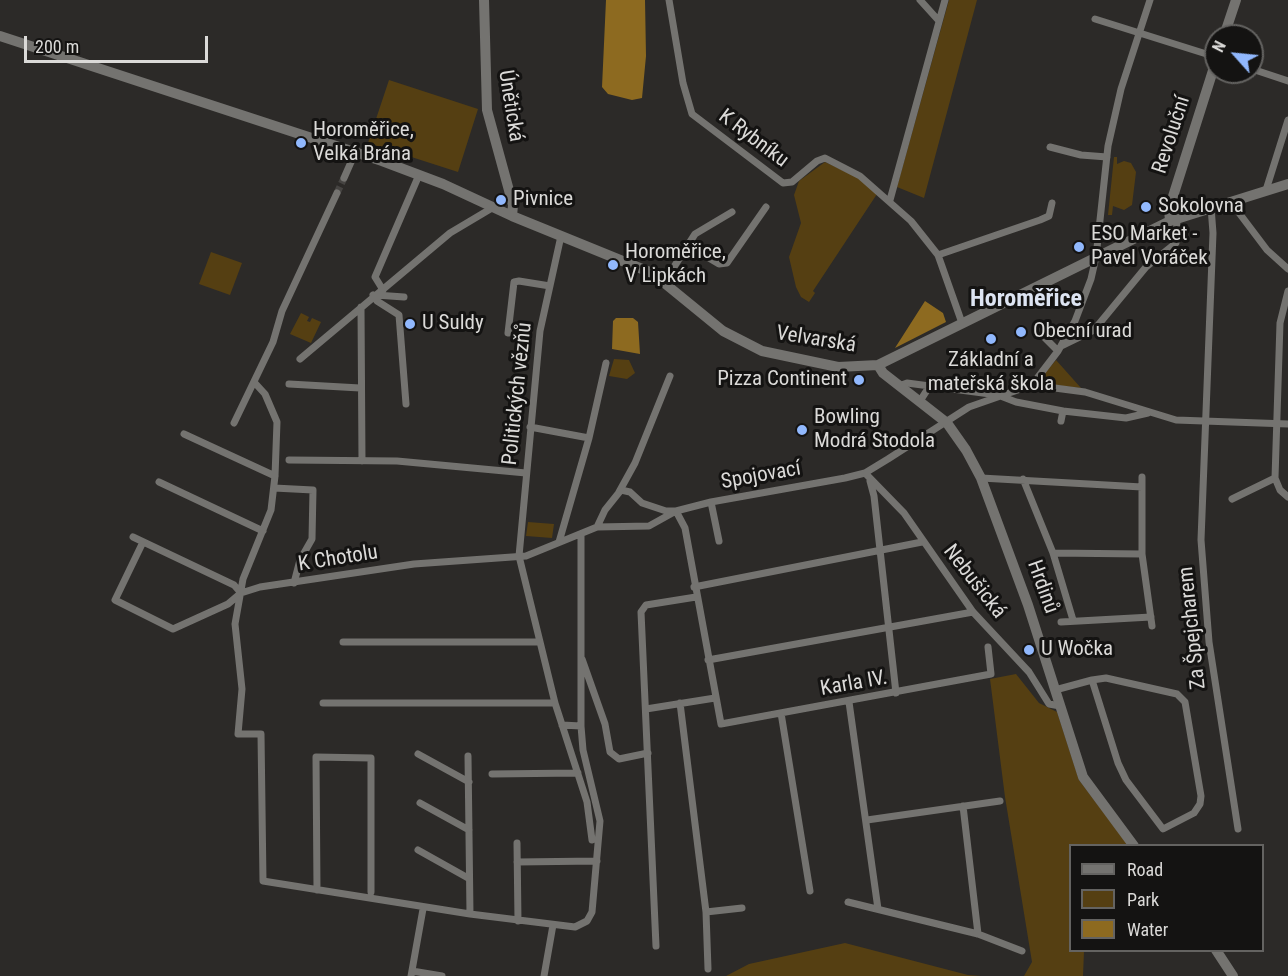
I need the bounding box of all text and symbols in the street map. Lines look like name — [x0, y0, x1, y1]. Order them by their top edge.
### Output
scale bar — [27, 24, 212, 62]
north arrow — [1204, 24, 1264, 84]
text: 200 m — [35, 36, 79, 57]
text: N — [1209, 38, 1230, 55]
street label: Únětická — [492, 68, 528, 144]
street label: Revoluční — [1148, 93, 1196, 177]
street label: K Rybníku — [713, 104, 793, 174]
place label: Horoměřice, Velká Brána — [313, 118, 414, 168]
marker: Horoměřice, Velká Brána — [294, 136, 308, 150]
place label: Pivnice — [513, 187, 573, 213]
marker: Pivnice — [494, 193, 508, 207]
place label: Sokolovna — [1158, 194, 1244, 220]
marker: Sokolovna — [1139, 200, 1153, 214]
place label: ESO Market - Pavel Voráček — [1091, 222, 1208, 272]
place label: Horoměřice, V Lipkách — [625, 240, 726, 290]
marker: ESO Market - Pavel Voráček — [1072, 240, 1086, 254]
marker: Horoměřice, V Lipkách — [606, 258, 620, 272]
district label: Horoměřice — [970, 286, 1082, 314]
place label: U Suldy — [422, 311, 484, 337]
marker: U Suldy — [403, 317, 417, 331]
place label: Obecní urad — [1033, 319, 1132, 345]
street label: Politických vězňů — [498, 321, 538, 467]
street label: Velvarská — [774, 321, 858, 359]
marker: Obecní urad — [1014, 325, 1028, 339]
marker: Základní a mateřská škola — [984, 332, 998, 346]
place label: Základní a mateřská škola — [928, 348, 1054, 398]
place label: Pizza Continent — [717, 367, 847, 393]
marker: Pizza Continent — [852, 373, 866, 387]
place label: Bowling Modrá Stodola — [814, 405, 935, 455]
marker: Bowling Modrá Stodola — [795, 423, 809, 437]
street label: Spojovací — [719, 457, 803, 495]
street label: K Chotolu — [296, 540, 380, 578]
street label: Nebušická — [937, 540, 1011, 624]
street label: Hrdinů — [1021, 557, 1063, 617]
street label: Za Špejcharem — [1174, 565, 1212, 691]
place label: U Wočka — [1041, 637, 1113, 663]
marker: U Wočka — [1022, 643, 1036, 657]
street label: Karla IV. — [818, 666, 890, 702]
legend — [1069, 844, 1264, 952]
text: Road — [1127, 859, 1163, 880]
text: Park — [1127, 889, 1159, 910]
text: Water — [1127, 919, 1168, 940]

